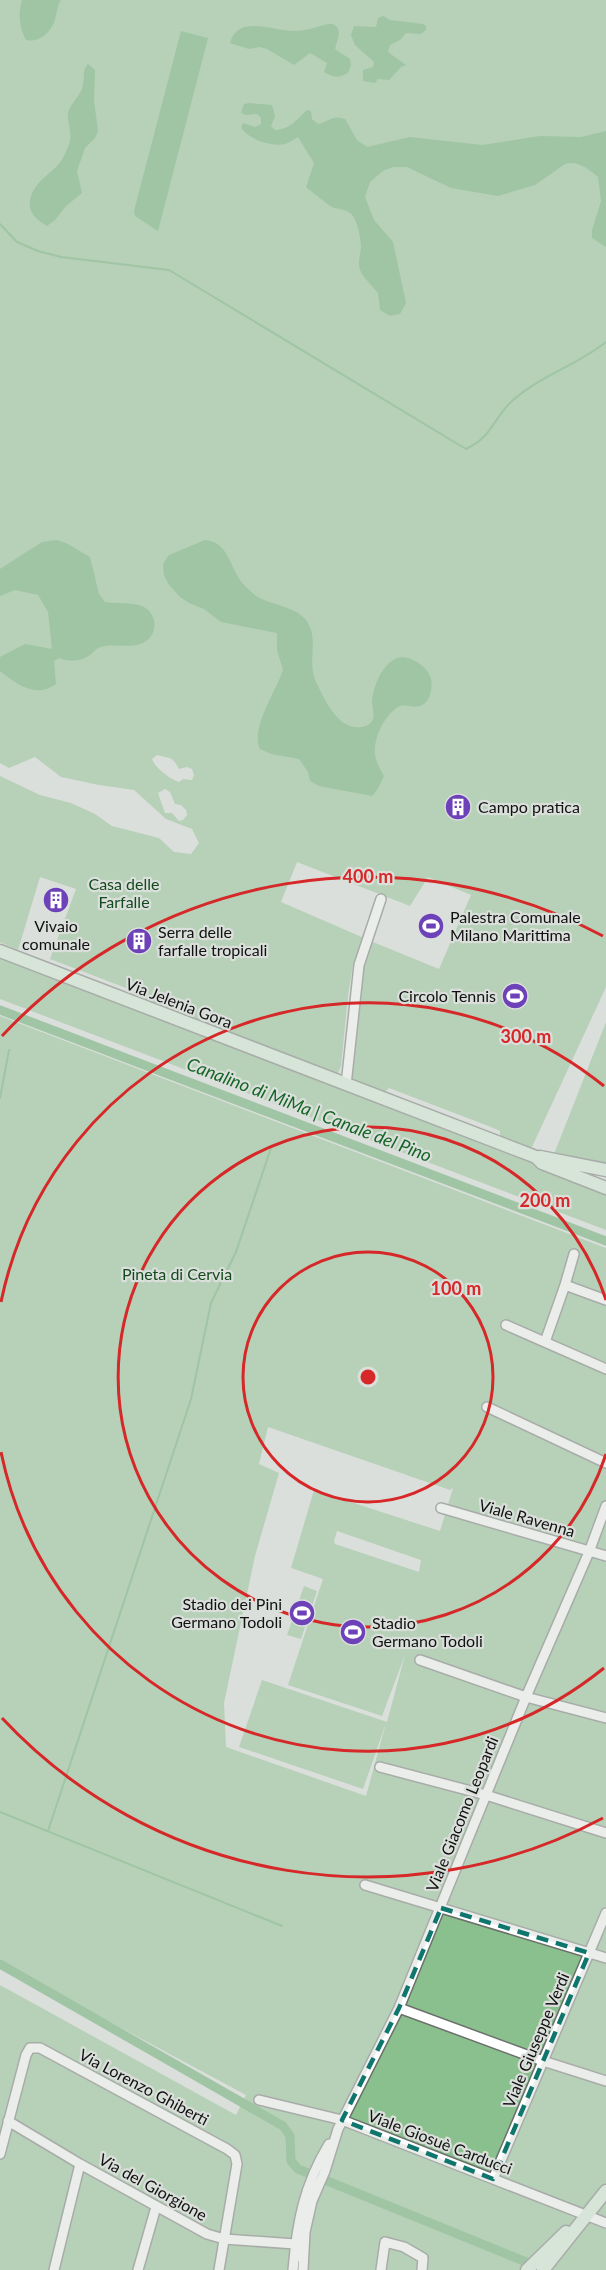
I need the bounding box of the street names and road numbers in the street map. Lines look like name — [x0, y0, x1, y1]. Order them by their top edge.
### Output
street label: Via Jelenia Gora — [123, 974, 235, 1032]
street label: Viale Ravenna — [477, 1495, 577, 1540]
street label: Viale Giacomo Leopardi — [422, 1733, 501, 1894]
street label: Viale Giuseppe Verdi — [498, 1969, 573, 2110]
street label: Via Lorenzo Ghiberti — [76, 2044, 212, 2129]
street label: Viale Giosuè Carducci — [365, 2105, 515, 2178]
street label: Via del Giorgione — [96, 2149, 211, 2224]

